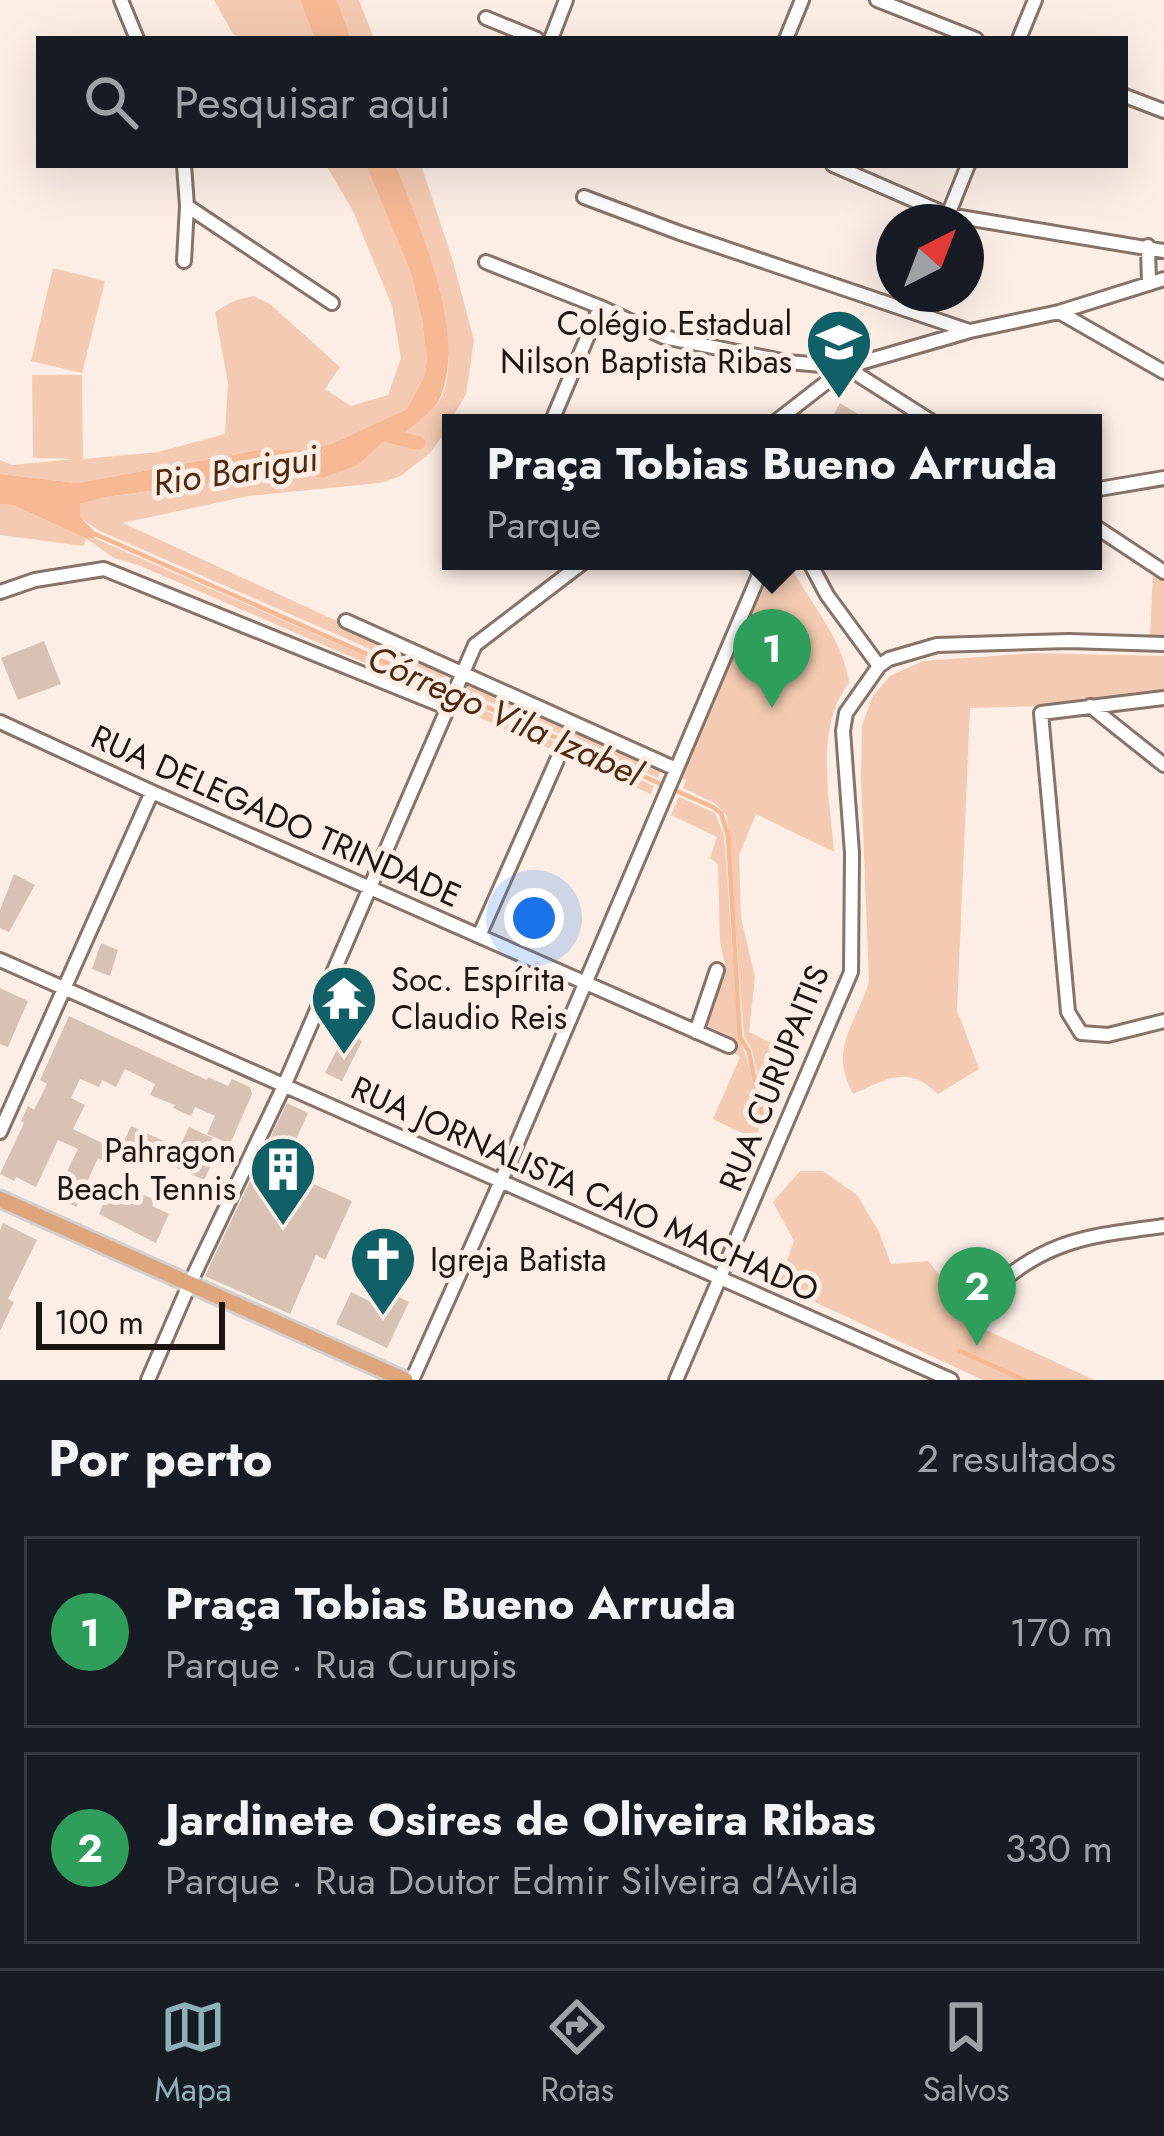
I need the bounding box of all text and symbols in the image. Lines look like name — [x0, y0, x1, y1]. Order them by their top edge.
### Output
search box — [36, 36, 1128, 168]
icon: search — [78, 69, 144, 135]
text: Pesquisar aqui — [174, 70, 451, 135]
north arrow — [876, 204, 984, 312]
place label: Colégio Estadual Nilson Baptista Ribas — [500, 300, 792, 385]
school or university icon: Colégio Estadual Nilson Baptista Ribas — [804, 307, 874, 401]
popup — [442, 414, 1102, 570]
water label: Rio Barigui — [149, 431, 322, 509]
text: Praça Tobias Bueno Arruda — [486, 431, 1058, 496]
text: Parque — [486, 496, 601, 553]
pin: 1 — [733, 609, 811, 708]
water label: Córrego Vila Izabel — [359, 631, 652, 800]
street label: RUA DELEGADO TRINDADE — [84, 713, 468, 919]
your location — [504, 888, 564, 948]
place label: Soc. Espírita Claudio Reis — [391, 956, 567, 1041]
street label: RUA CURUPAITIS — [707, 958, 841, 1198]
temple icon: Soc. Espírita Claudio Reis — [309, 963, 379, 1057]
street label: RUA JORNALISTA CAIO MACHADO — [344, 1064, 826, 1314]
place label: Pahragon Beach Tennis — [56, 1127, 236, 1212]
building icon: Pahragon Beach Tennis — [248, 1134, 318, 1228]
church icon: Igreja Batista — [348, 1224, 418, 1318]
place label: Igreja Batista — [430, 1236, 607, 1283]
pin: 2 — [938, 1247, 1016, 1346]
scale bar — [36, 1296, 225, 1349]
text: 100 m — [54, 1299, 144, 1346]
text: Por perto — [48, 1421, 273, 1495]
text: 2 resultados — [917, 1430, 1116, 1487]
text: Praça Tobias Bueno Arruda — [165, 1571, 736, 1636]
text: 1 — [80, 1604, 100, 1661]
text: 170 m — [1009, 1604, 1113, 1661]
text: Parque · Rua Curupis — [165, 1636, 517, 1693]
text: Jardinete Osires de Oliveira Ribas — [165, 1787, 876, 1852]
text: 2 — [77, 1820, 103, 1877]
text: 330 m — [1005, 1820, 1113, 1877]
text: Parque · Rua Doutor Edmir Silveira d'Avila — [165, 1852, 858, 1909]
tab: Mapa — [154, 1994, 232, 2113]
tab: Rotas — [540, 1994, 614, 2113]
tab: Salvos — [923, 1994, 1010, 2113]

